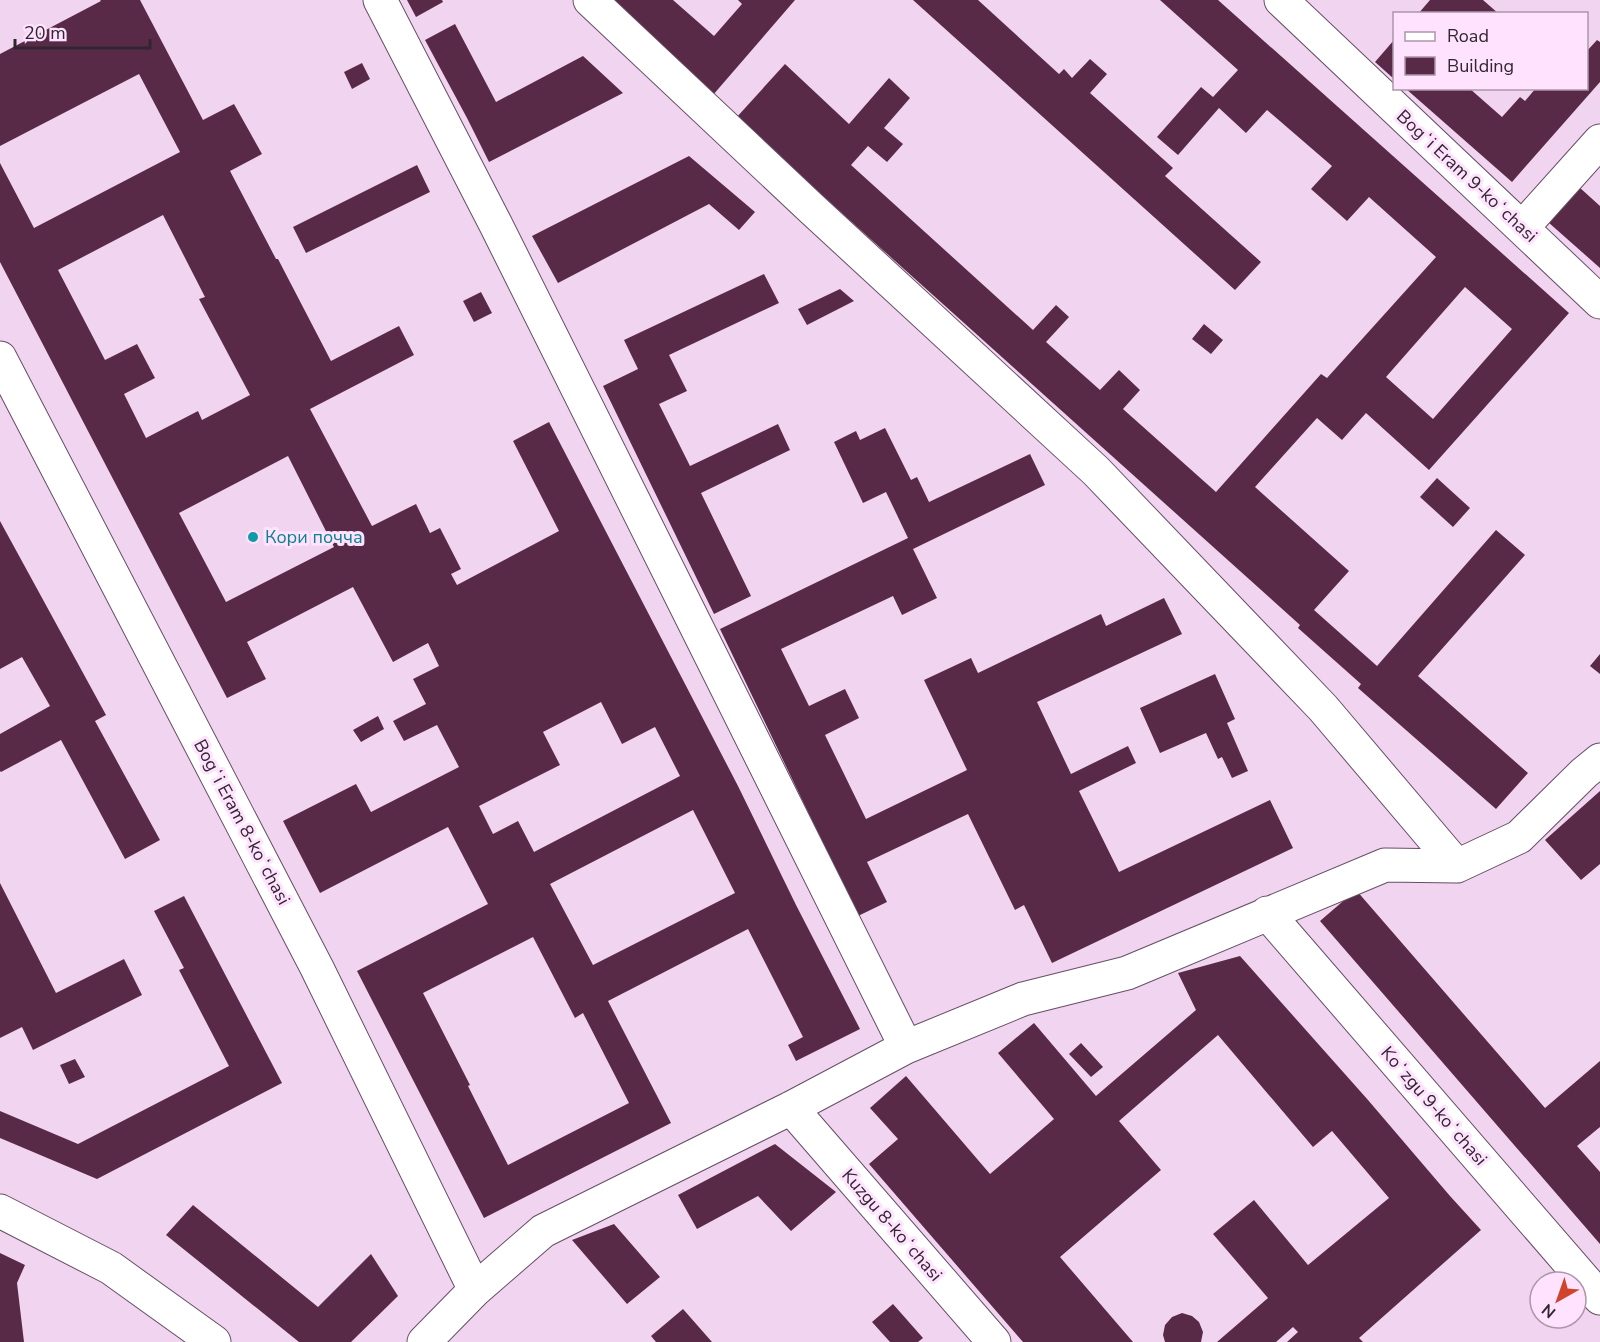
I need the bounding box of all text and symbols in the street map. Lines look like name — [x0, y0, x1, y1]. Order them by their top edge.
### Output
scale bar — [15, 12, 150, 50]
legend — [1393, 12, 1588, 90]
text: 20 m — [24, 21, 66, 45]
text: Road — [1447, 24, 1489, 48]
text: Building — [1447, 54, 1514, 78]
street label: Bogʻi Eram 9-koʻchasi — [1391, 104, 1543, 248]
place label: Кори почча — [265, 525, 363, 549]
marker: Кори почча — [246, 530, 260, 544]
street label: Bogʻi Eram 8-koʻchasi — [188, 735, 296, 909]
street label: Koʻzgu 9-koʻchasi — [1376, 1041, 1492, 1171]
street label: Kuzgu 8-koʻchasi — [836, 1164, 948, 1286]
north arrow — [1528, 1270, 1588, 1330]
text: N — [1537, 1298, 1561, 1323]

